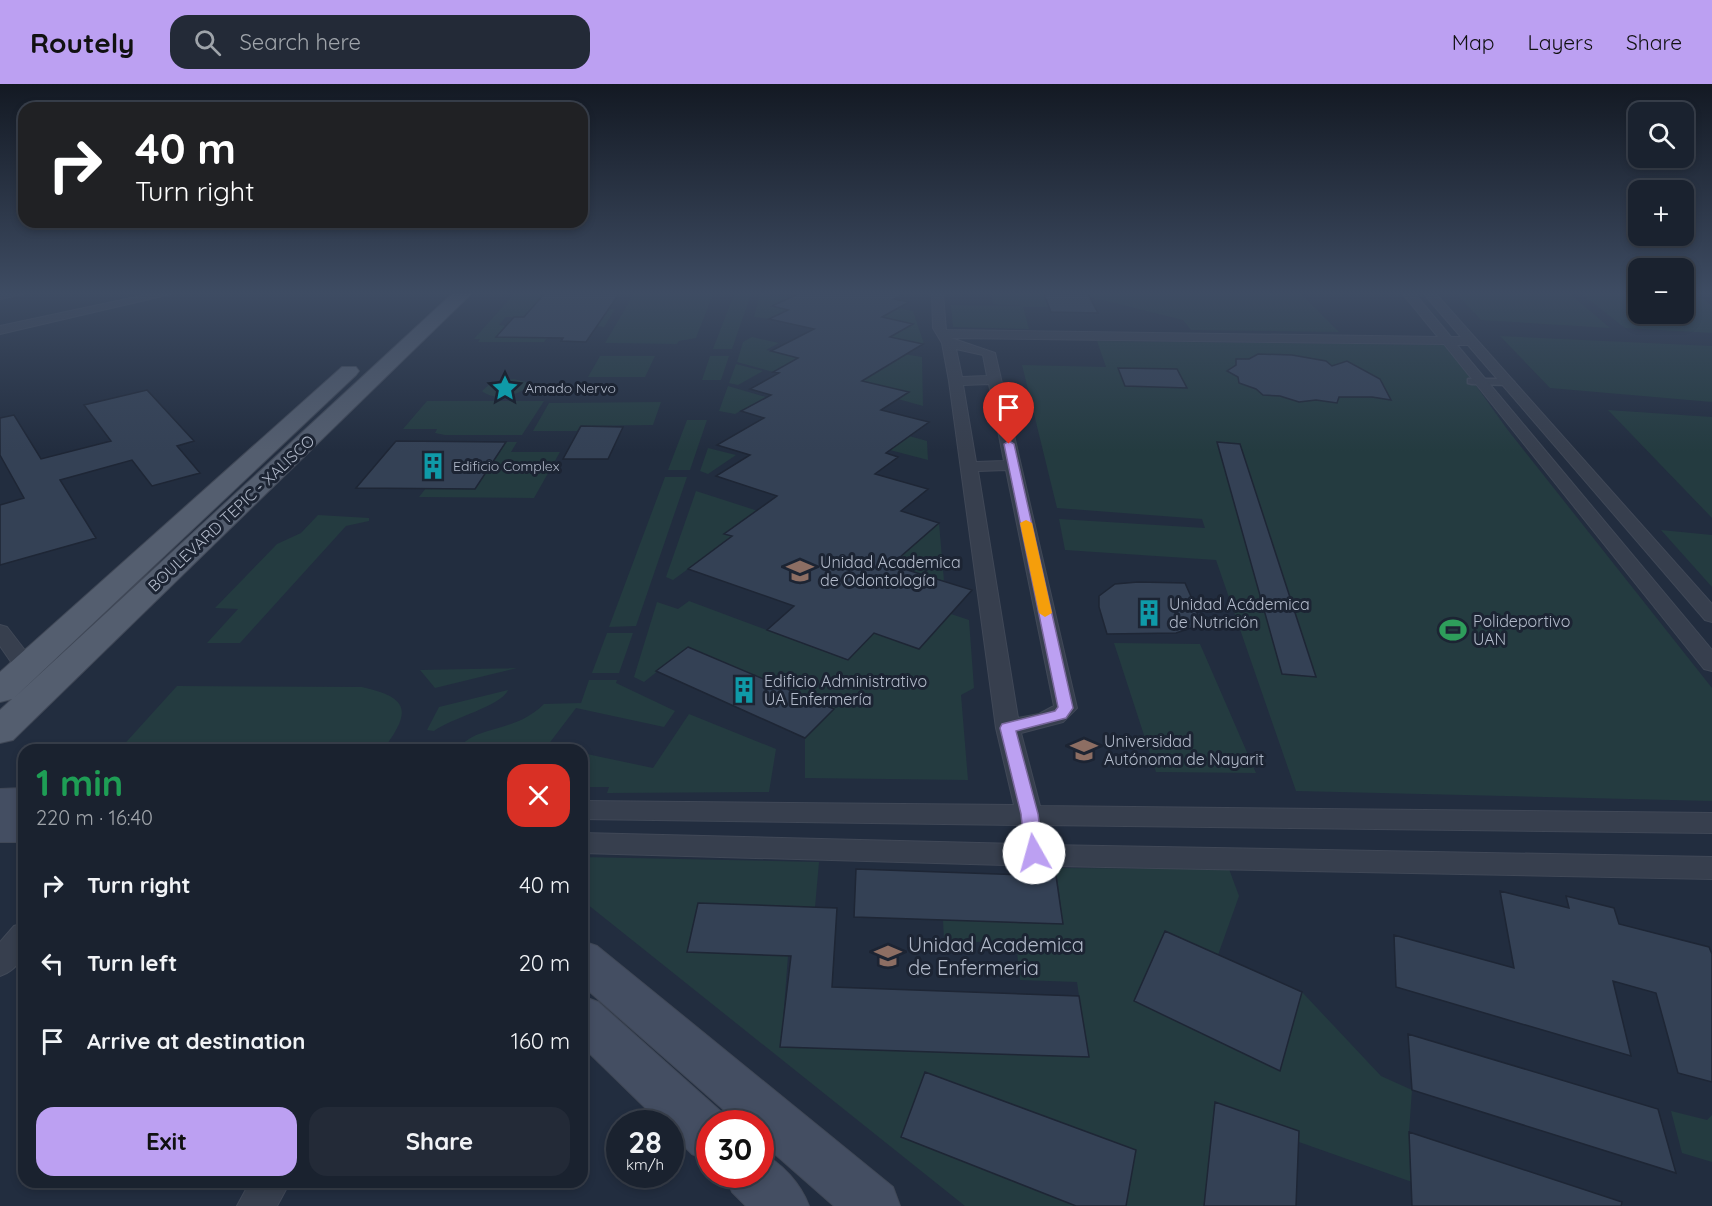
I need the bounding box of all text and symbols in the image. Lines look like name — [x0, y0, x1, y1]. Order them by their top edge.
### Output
search box — [170, 15, 590, 69]
text: Routely — [30, 25, 134, 60]
icon: search — [191, 26, 224, 59]
text: Search here — [239, 28, 361, 56]
text: Map — [1452, 29, 1495, 55]
text: Layers — [1528, 29, 1593, 55]
text: Share — [1626, 29, 1682, 55]
map controls — [1628, 102, 1694, 324]
button: search — [1628, 102, 1694, 168]
text: 40 m — [135, 122, 236, 175]
icon: right — [36, 126, 114, 204]
text: Turn right — [135, 174, 254, 208]
button: + — [1628, 180, 1694, 246]
button: − — [1628, 258, 1694, 324]
place icon: Amado Nervo — [490, 373, 520, 403]
place label: Amado Nervo — [525, 379, 616, 397]
pin — [983, 382, 1034, 444]
icon: arrive — [992, 391, 1025, 424]
street label: BOULEVARD TEPIC - XALISCO — [143, 430, 319, 596]
building icon: Edificio Complex — [418, 451, 448, 481]
place label: Edificio Complex — [453, 457, 560, 475]
place label: Unidad Academica de Odontología — [820, 552, 961, 590]
school or university icon: Unidad Academica de Odontología — [785, 556, 815, 586]
place label: Unidad Acádemica de Nutrición — [1169, 594, 1310, 632]
building icon: Unidad Acádemica de Nutrición — [1134, 598, 1164, 628]
place label: Polideportivo UAN — [1473, 611, 1570, 649]
sports icon: Polideportivo UAN — [1438, 615, 1468, 645]
place label: Edificio Administrativo UA Enfermería — [764, 671, 927, 709]
building icon: Edificio Administrativo UA Enfermería — [729, 675, 759, 705]
place label: Universidad Autónoma de Nayarit — [1104, 731, 1264, 769]
school or university icon: Universidad Autónoma de Nayarit — [1069, 735, 1099, 765]
text: 1 min — [36, 760, 123, 805]
button: close — [507, 764, 570, 827]
text: 220 m · 16:40 — [36, 805, 153, 830]
position arrow — [1002, 821, 1066, 885]
icon: right — [36, 869, 69, 902]
text: Turn right — [87, 871, 191, 899]
text: 40 m — [519, 871, 570, 899]
place label: Unidad Academica de Enfermeria — [908, 932, 1084, 980]
school or university icon: Unidad Academica de Enfermeria — [873, 941, 903, 971]
icon: left — [36, 947, 69, 980]
text: Turn left — [87, 949, 177, 977]
text: 20 m — [519, 949, 570, 977]
icon: arrive — [36, 1025, 69, 1058]
text: Arrive at destination — [87, 1027, 305, 1055]
text: 160 m — [511, 1027, 570, 1055]
button: Exit — [36, 1107, 297, 1176]
button: Share — [309, 1107, 570, 1176]
speed limit sign: 30 — [696, 1110, 774, 1188]
text: 28 — [628, 1123, 662, 1161]
text: km/h — [626, 1155, 664, 1174]

